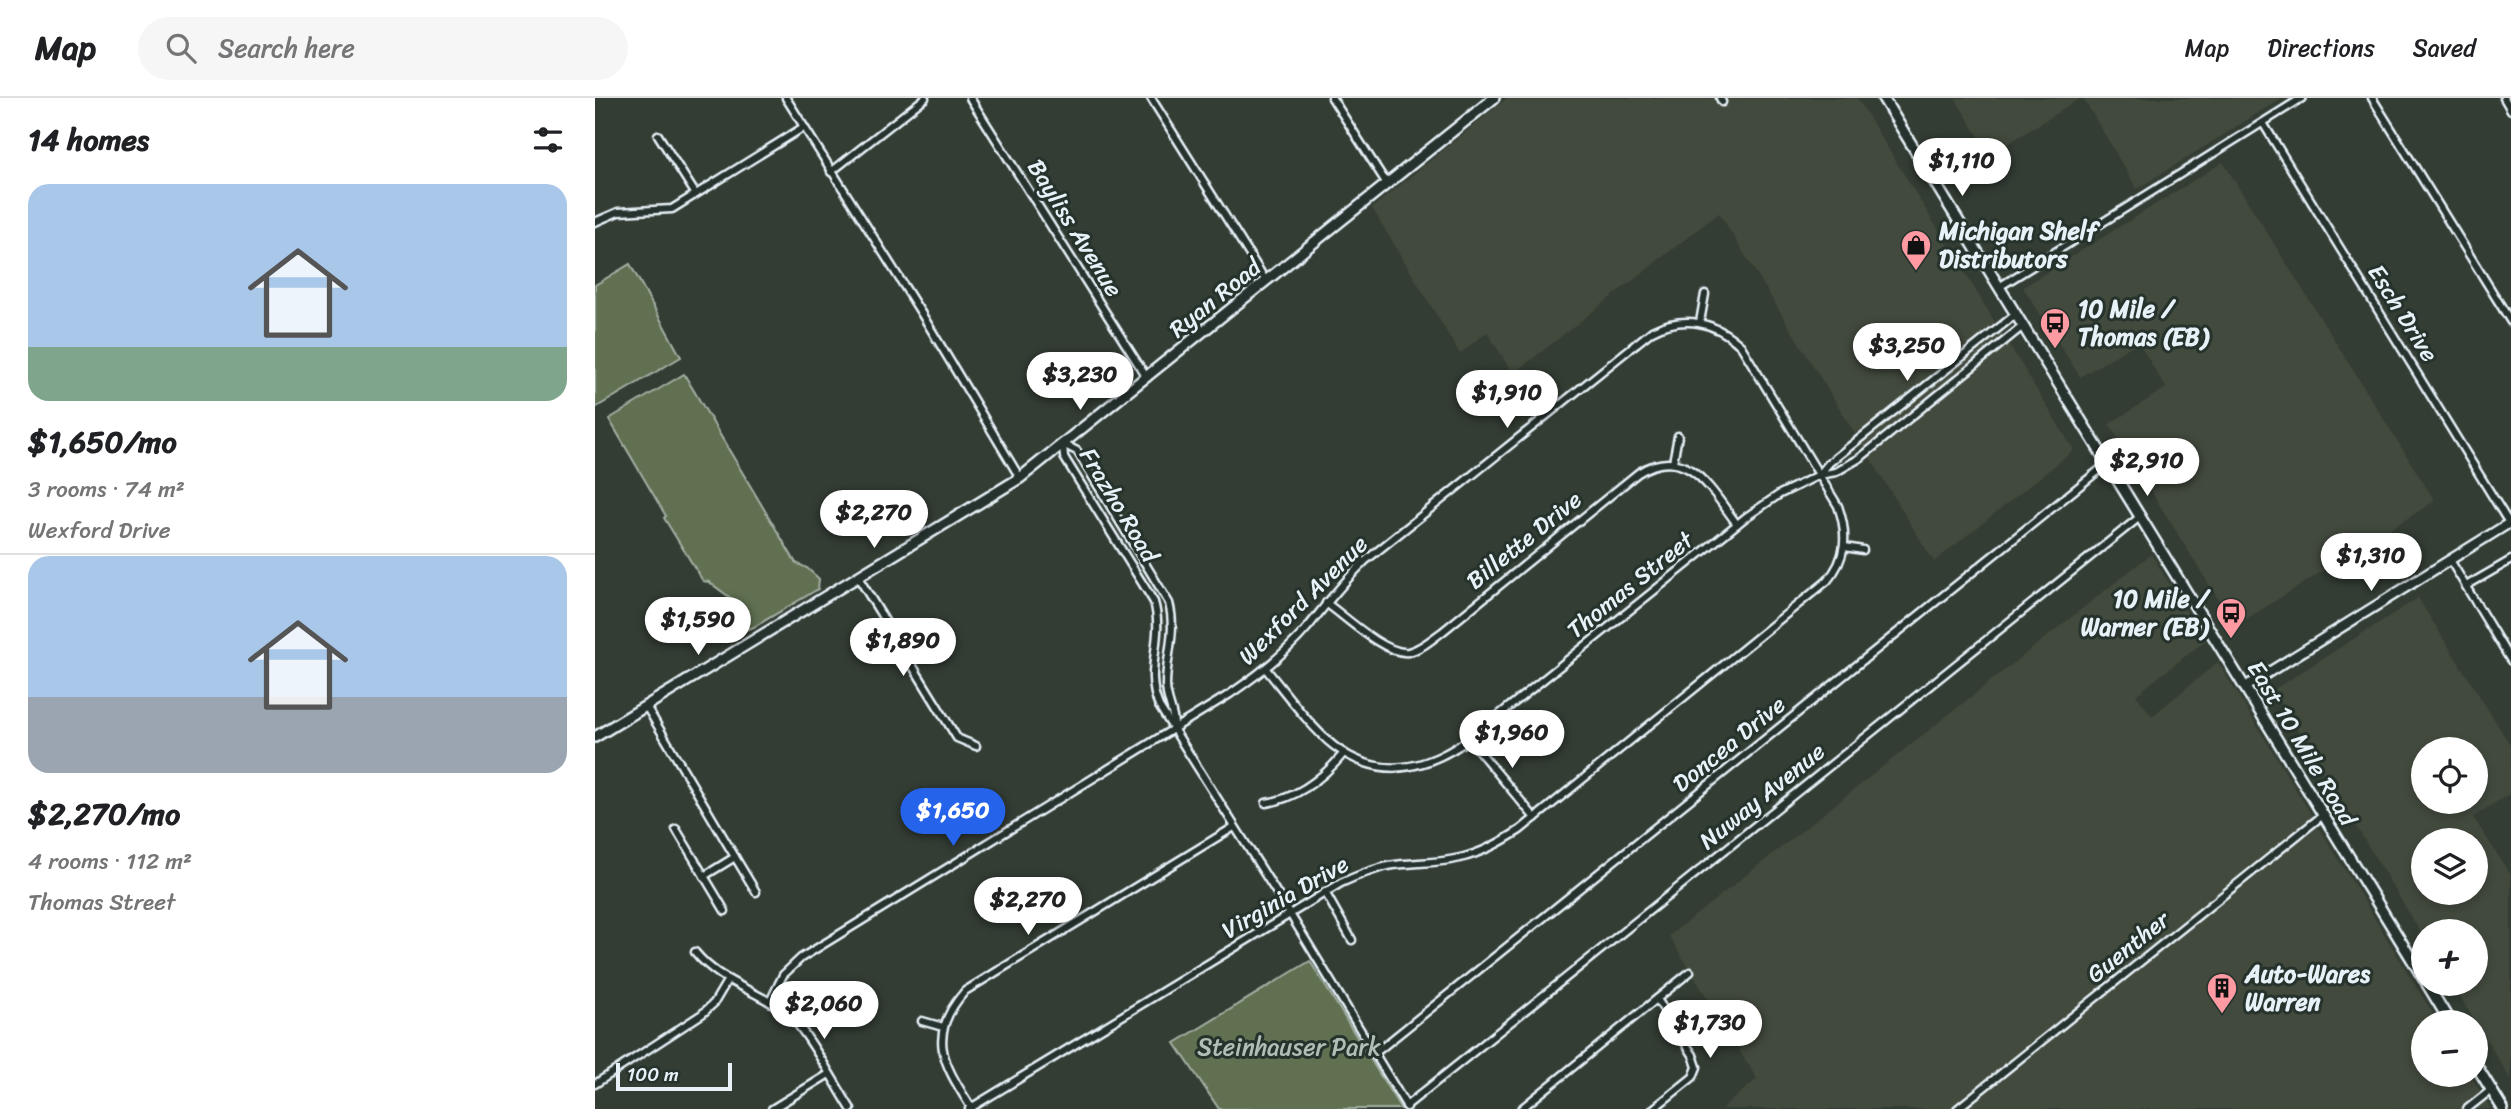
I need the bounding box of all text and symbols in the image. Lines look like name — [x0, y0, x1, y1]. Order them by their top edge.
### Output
search box — [138, 17, 628, 80]
text: Map — [35, 19, 96, 77]
text: Search here — [218, 25, 355, 71]
text: Map — [2185, 27, 2229, 69]
text: Directions — [2267, 27, 2375, 69]
text: Saved — [2413, 27, 2476, 69]
icon: search — [162, 29, 200, 67]
text: 14 homes — [28, 113, 149, 167]
icon: filters — [529, 121, 567, 159]
pin: $1,110 — [1905, 139, 2019, 198]
text: $1,110 — [1929, 140, 1995, 181]
street label: Bayliss Avenue — [1016, 150, 1134, 306]
place label: Michigan Shelf Distributors — [1938, 210, 2101, 280]
shop icon: Michigan Shelf Distributors — [1899, 228, 1933, 272]
icon: home — [235, 230, 361, 356]
street label: Ryan Road — [1159, 246, 1272, 349]
street label: Esch Drive — [2356, 255, 2450, 371]
place label: 10 Mile / Thomas (EB) — [2078, 288, 2210, 358]
bus stop icon: 10 Mile / Thomas (EB) — [2038, 306, 2072, 350]
pin: $3,250 — [1850, 324, 1964, 383]
text: $3,250 — [1869, 325, 1945, 366]
pin: $3,230 — [1023, 352, 1137, 412]
text: $3,230 — [1043, 354, 1117, 395]
pin: $1,910 — [1450, 370, 1564, 430]
text: $1,910 — [1472, 372, 1542, 413]
text: $1,650/mo — [28, 415, 177, 469]
pin: $2,910 — [2090, 438, 2204, 498]
street label: Frazho Road — [1068, 439, 1171, 573]
text: $2,910 — [2110, 440, 2184, 481]
text: 3 rooms · 74 m² — [28, 469, 185, 510]
street label: Billette Drive — [1456, 480, 1592, 600]
pin: $2,270 — [817, 490, 931, 550]
text: $2,270 — [836, 492, 912, 533]
text: Wexford Drive — [28, 510, 171, 551]
street label: Thomas Street — [1557, 520, 1704, 650]
street label: Wexford Avenue — [1228, 525, 1378, 675]
pin: $1,310 — [2314, 533, 2428, 593]
text: $1,310 — [2337, 535, 2405, 576]
place label: 10 Mile / Warner (EB) — [2081, 578, 2211, 648]
bus stop icon: 10 Mile / Warner (EB) — [2214, 596, 2248, 640]
pin: $1,590 — [641, 598, 755, 657]
text: $1,590 — [661, 599, 735, 640]
icon: home — [235, 602, 361, 728]
pin: $1,890 — [846, 618, 960, 678]
text: $1,890 — [866, 620, 940, 661]
street label: East 10 Mile Road — [2236, 652, 2369, 835]
street label: Doncea Drive — [1663, 685, 1795, 803]
pin: $1,960 — [1455, 710, 1569, 770]
text: $1,960 — [1475, 712, 1549, 753]
street label: Nuway Avenue — [1689, 731, 1835, 861]
map controls — [2411, 737, 2488, 1087]
button: locate — [2411, 737, 2488, 814]
text: $2,270/mo — [28, 787, 180, 841]
pin: $1,650 — [896, 788, 1010, 848]
text: $1,650 — [916, 790, 990, 831]
button: layers — [2411, 828, 2488, 905]
text: 4 rooms · 112 m² — [28, 841, 192, 882]
street label: Virginia Drive — [1213, 843, 1357, 950]
pin: $2,270 — [971, 878, 1085, 937]
text: $2,270 — [990, 879, 1066, 920]
text: Thomas Street — [28, 882, 175, 923]
street label: Guenther — [2077, 899, 2181, 994]
button: + — [2411, 919, 2488, 996]
place label: Auto-Wares Warren — [2244, 953, 2371, 1023]
building icon: Auto-Wares Warren — [2205, 971, 2239, 1015]
pin: $2,060 — [767, 982, 881, 1041]
text: $2,060 — [785, 983, 863, 1024]
pin: $1,730 — [1653, 1000, 1767, 1060]
text: $1,730 — [1674, 1002, 1746, 1043]
button: − — [2411, 1010, 2488, 1087]
park label: Steinhauser Park — [1197, 1026, 1381, 1068]
text: 100 m — [627, 1058, 679, 1091]
scale bar — [616, 1060, 731, 1092]

